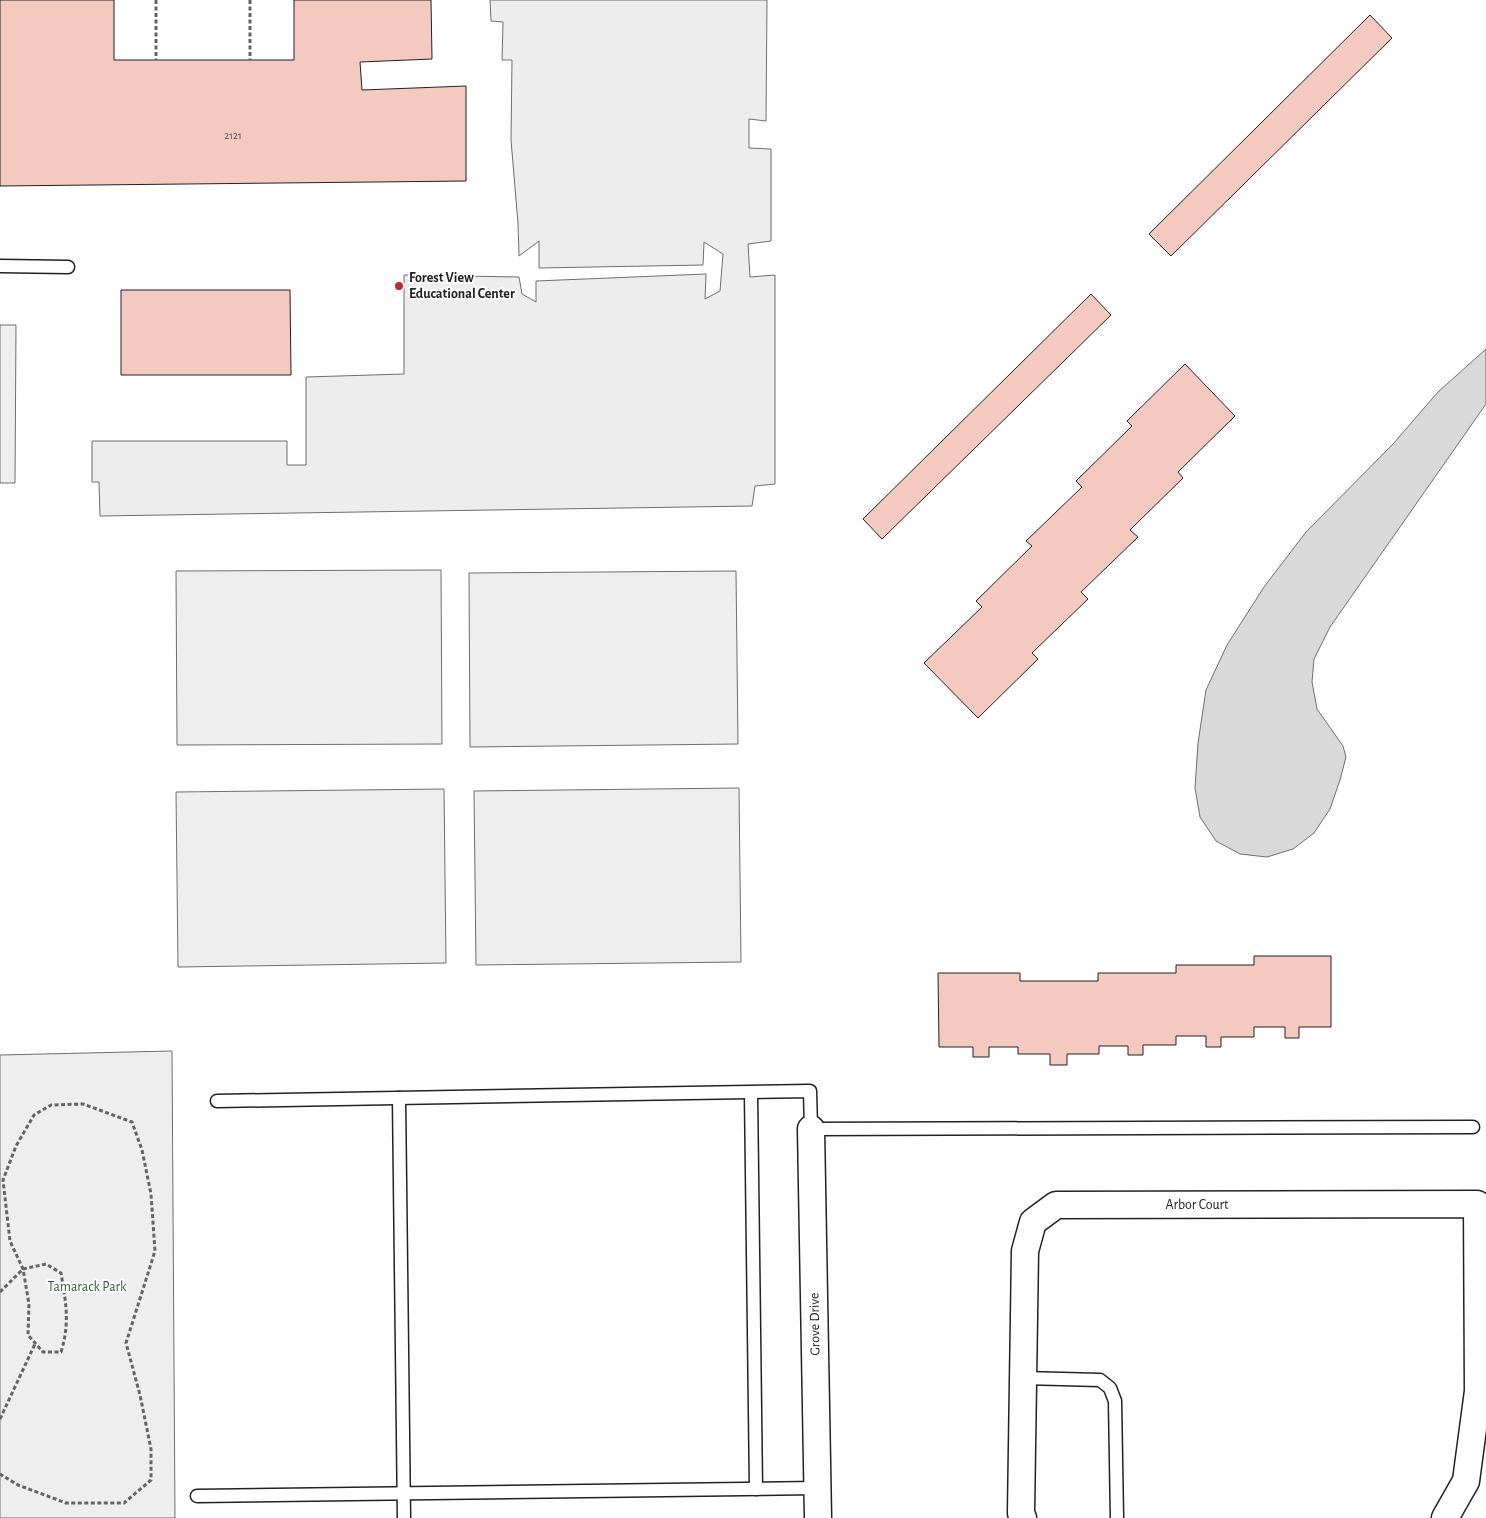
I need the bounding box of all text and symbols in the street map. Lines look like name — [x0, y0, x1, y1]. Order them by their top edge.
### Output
house number: 2121 — [224, 130, 242, 141]
place label: Forest View Educational Center — [409, 271, 515, 301]
marker: Forest View Educational Center — [393, 280, 405, 292]
street label: Arbor Court — [1165, 1198, 1229, 1212]
park label: Tamarack Park — [48, 1280, 127, 1294]
street label: Grove Drive — [807, 1292, 823, 1356]

